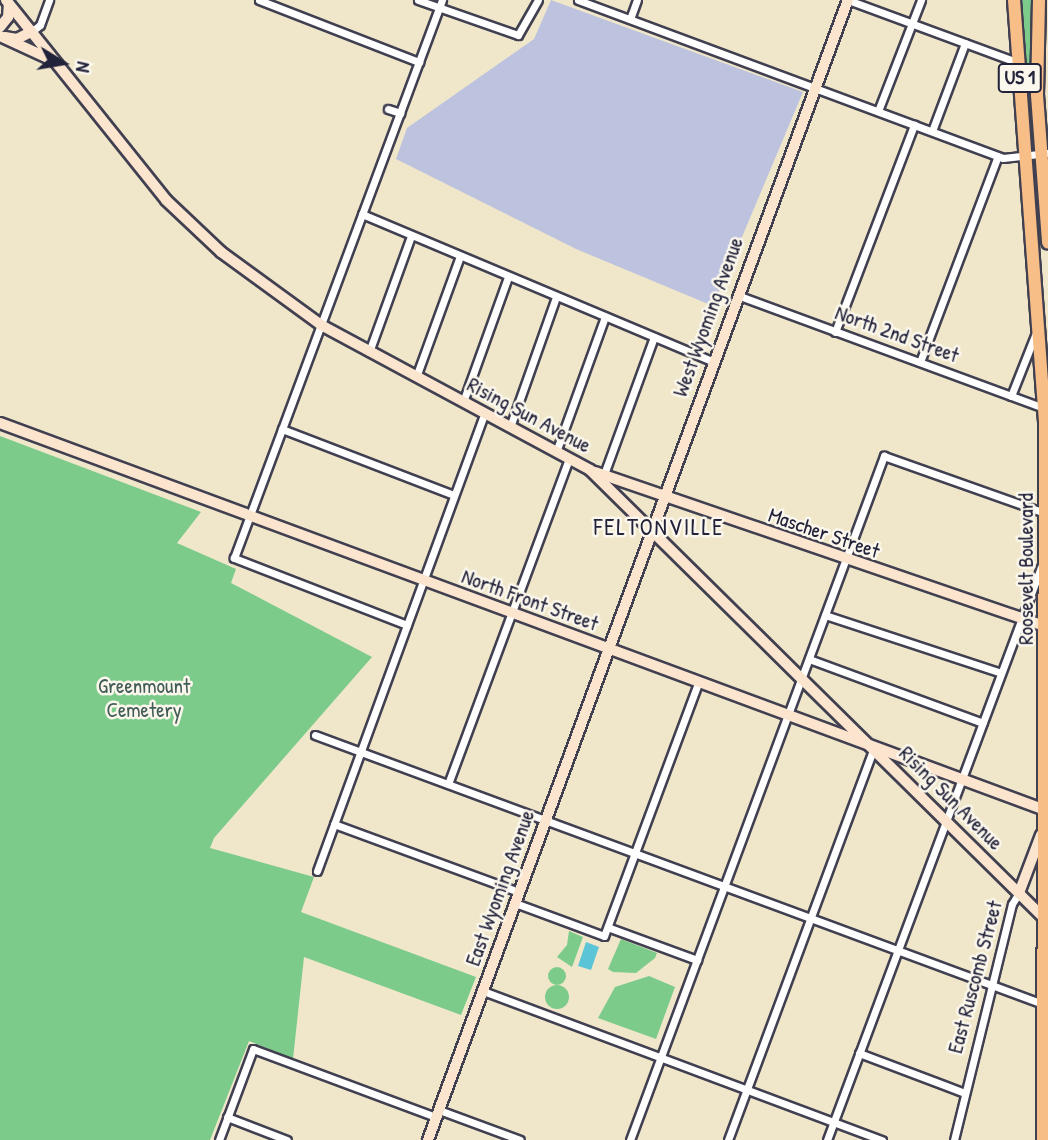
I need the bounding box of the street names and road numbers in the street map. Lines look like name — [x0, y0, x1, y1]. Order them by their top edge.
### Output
road number: US 1 — [997, 62, 1043, 94]
street label: West Wyoming Avenue — [667, 234, 749, 400]
street label: North 2nd Street — [832, 300, 962, 368]
street label: Rising Sun Avenue — [463, 372, 595, 458]
street label: Roosevelt Boulevard — [1013, 493, 1039, 645]
street label: Mascher Street — [765, 502, 883, 564]
street label: North Front Street — [458, 564, 602, 636]
street label: Rising Sun Avenue — [894, 741, 1008, 855]
street label: East Wyoming Avenue — [460, 807, 540, 969]
street label: East Ruscomb Street — [943, 898, 1007, 1056]

